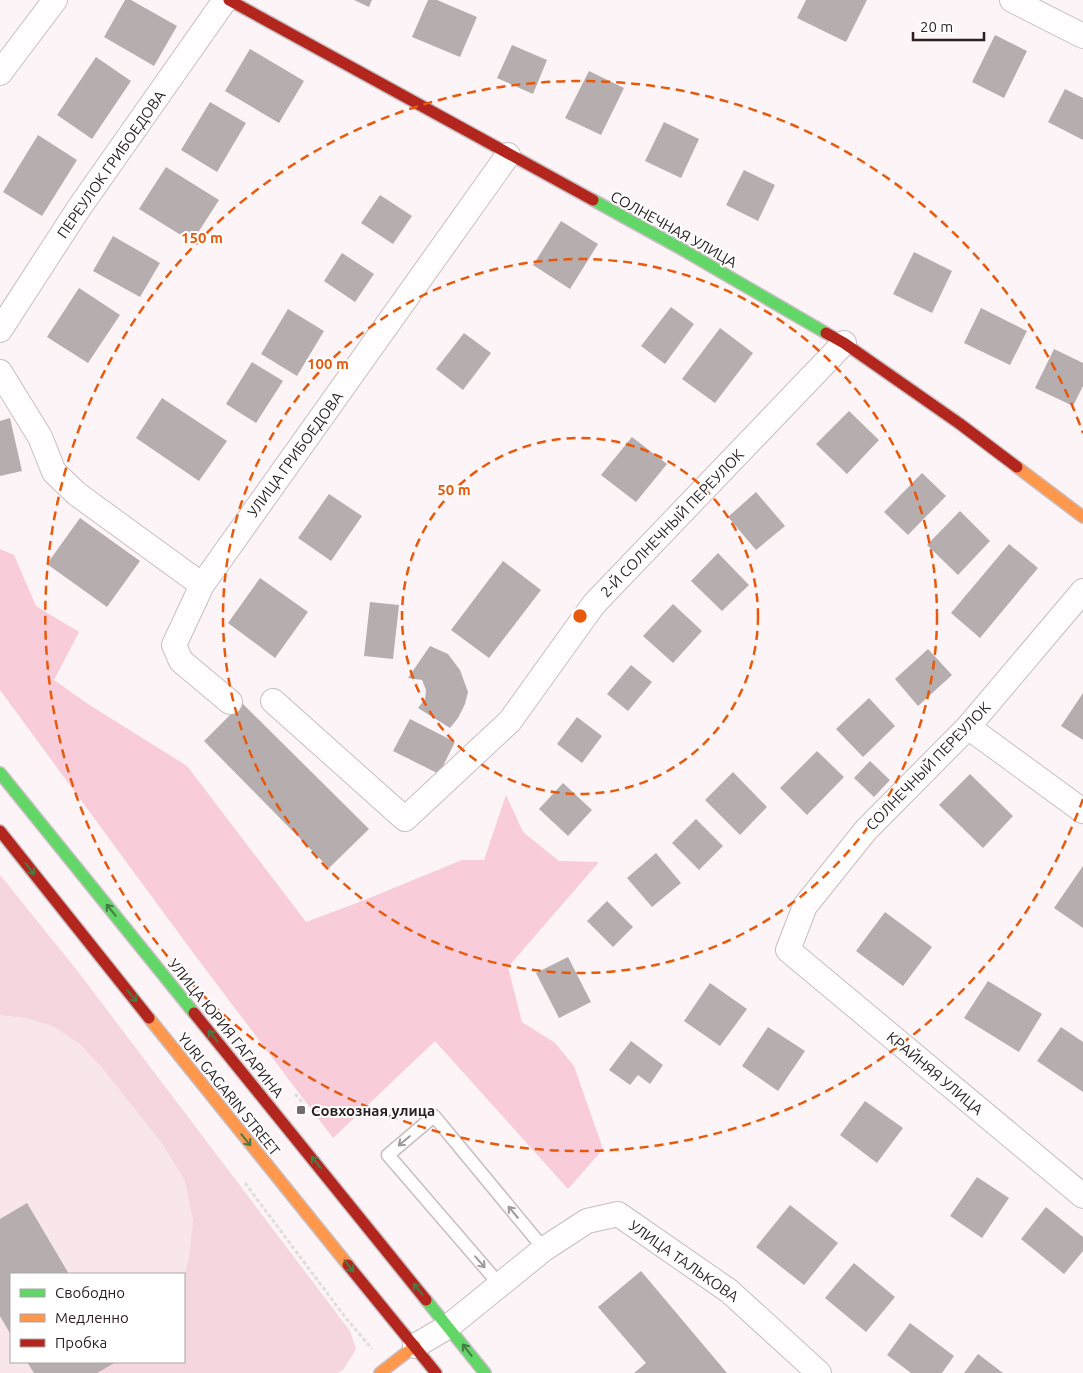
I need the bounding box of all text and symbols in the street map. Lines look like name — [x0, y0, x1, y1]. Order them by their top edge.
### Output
scale bar — [913, 10, 984, 42]
text: 20 m — [920, 18, 953, 35]
street label: ПЕРЕУЛОК ГРИБОЕДОВА — [53, 87, 169, 241]
street label: СОЛНЕЧНАЯ УЛИЦА — [608, 187, 740, 271]
text: 150 m — [181, 229, 223, 246]
text: 100 m — [307, 355, 349, 372]
street label: УЛИЦА ГРИБОЕДОВА — [244, 388, 346, 520]
street label: 2-Й СОЛНЕЧНЫЙ ПЕРЕУЛОК — [597, 446, 747, 600]
text: 50 m — [437, 481, 471, 498]
centre of rings — [571, 607, 589, 625]
street label: СОЛНЕЧНЫЙ ПЕРЕУЛОК — [862, 698, 994, 834]
one-way arrow — [25, 862, 36, 875]
one-way arrow — [105, 904, 116, 917]
street label: УЛИЦА ЮРИЯ ГАГАРИНА — [165, 955, 287, 1101]
one-way arrow — [126, 989, 137, 1002]
street label: КРАЙНЯЯ УЛИЦА — [884, 1028, 987, 1118]
street label: YURI GAGARIN STREET — [174, 1029, 284, 1159]
one-way arrow — [208, 1030, 219, 1043]
place label: Совхозная улица — [311, 1102, 435, 1119]
marker: Совхозная улица — [295, 1104, 307, 1116]
one-way arrow — [241, 1133, 252, 1146]
one-way arrow — [398, 1136, 411, 1147]
one-way arrow — [310, 1156, 321, 1169]
one-way arrow — [507, 1205, 518, 1218]
street label: УЛИЦА ТАЛЬКОВА — [626, 1217, 742, 1305]
one-way arrow — [475, 1256, 486, 1269]
one-way arrow — [343, 1259, 355, 1272]
legend — [10, 1273, 185, 1363]
one-way arrow — [412, 1282, 424, 1295]
text: Свободно — [55, 1284, 125, 1301]
text: Медленно — [55, 1309, 129, 1326]
text: Пробка — [55, 1334, 107, 1351]
one-way arrow — [462, 1343, 472, 1357]

